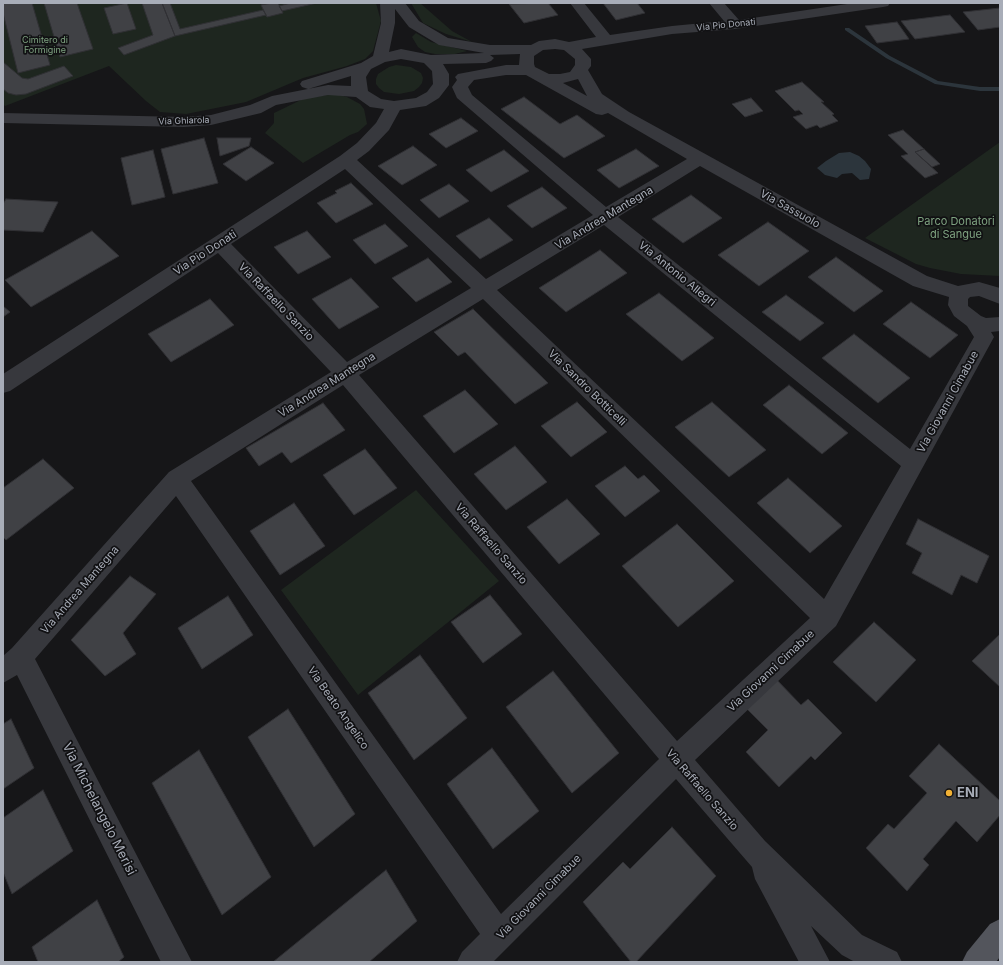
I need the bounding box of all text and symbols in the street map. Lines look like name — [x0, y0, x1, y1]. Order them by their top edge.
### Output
street label: Via Pio Donati — [696, 17, 756, 33]
park label: Cimitero di Formigine — [22, 35, 68, 56]
street label: Via Ghiarola — [158, 115, 210, 127]
street label: Via Andrea Mantegna — [553, 183, 655, 253]
street label: Via Sassuolo — [758, 187, 822, 231]
park label: Parco Donatori di Sangue — [917, 215, 995, 241]
street label: Via Pio Donati — [171, 228, 239, 278]
street label: Via Antonio Allegri — [636, 239, 718, 309]
street label: Via Raffaello Sanzio — [235, 260, 317, 344]
street label: Via Sandro Botticelli — [545, 347, 629, 429]
street label: Via Giovanni Cimabue — [915, 349, 981, 455]
street label: Via Andrea Mantegna — [276, 350, 378, 420]
street label: Via Raffaello Sanzio — [452, 501, 530, 587]
street label: Via Andrea Mantegna — [38, 543, 122, 637]
street label: Via Giovanni Cimabue — [725, 627, 817, 715]
street label: Via Beato Angelico — [304, 664, 372, 752]
street label: Via Michelangelo Merisi — [59, 740, 139, 878]
street label: Via Raffaello Sanzio — [663, 747, 741, 833]
place label: ENI — [957, 785, 978, 801]
marker: ENI — [944, 788, 954, 798]
street label: Via Giovanni Cimabue — [494, 852, 584, 942]

